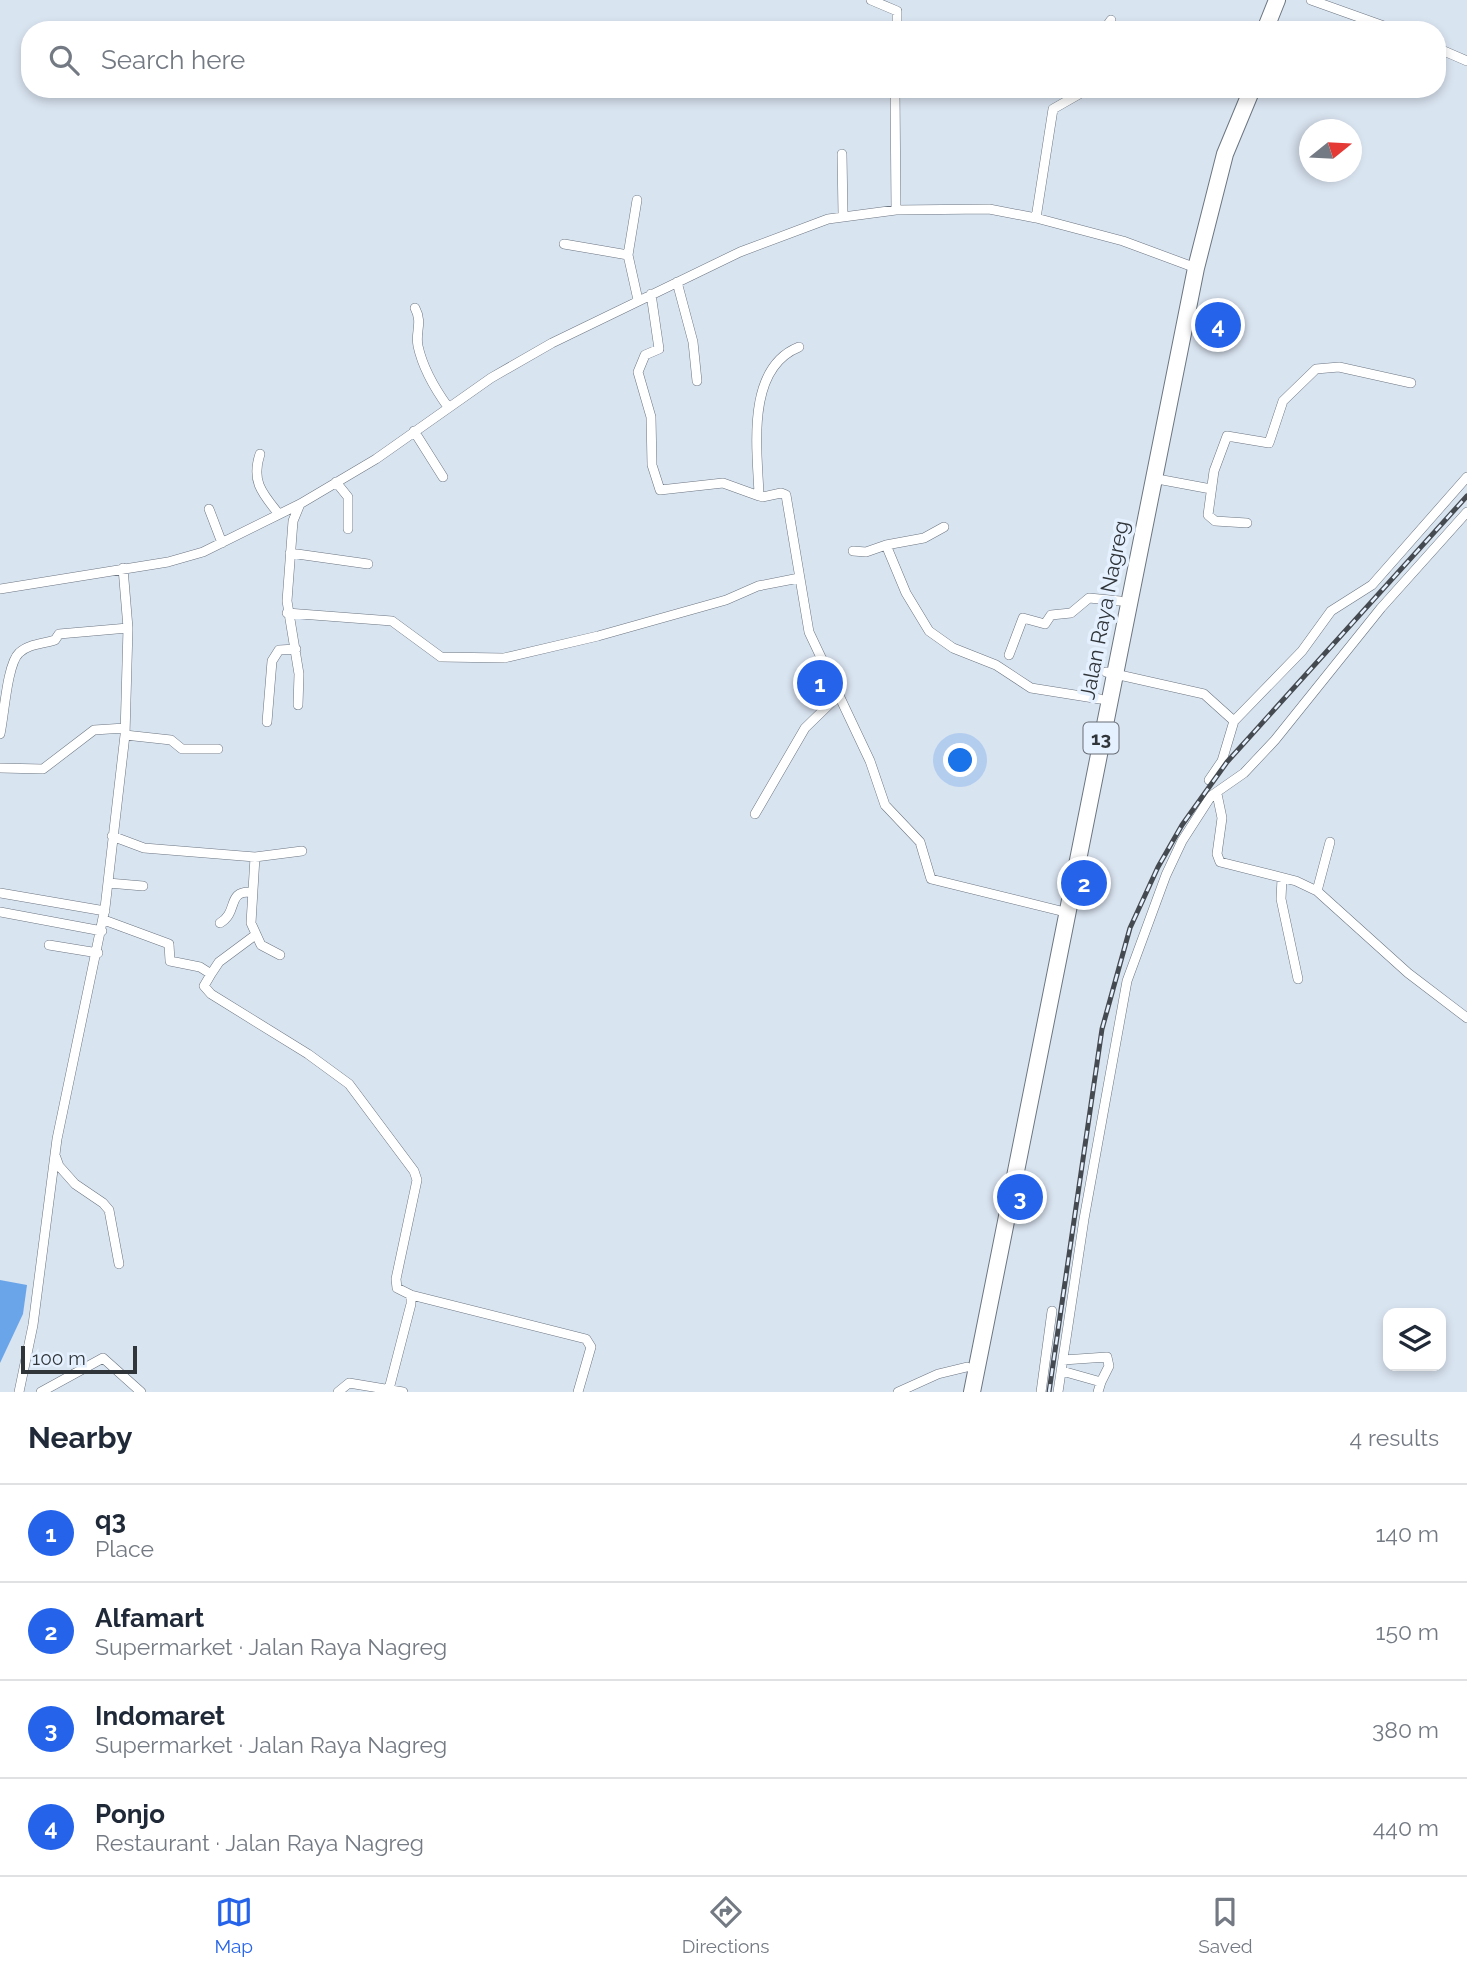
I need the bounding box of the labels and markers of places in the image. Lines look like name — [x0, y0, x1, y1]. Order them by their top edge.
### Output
pin: 4 — [1195, 299, 1241, 351]
pin: 1 — [797, 657, 843, 709]
pin: 2 — [1061, 857, 1107, 909]
pin: 3 — [997, 1171, 1043, 1223]

